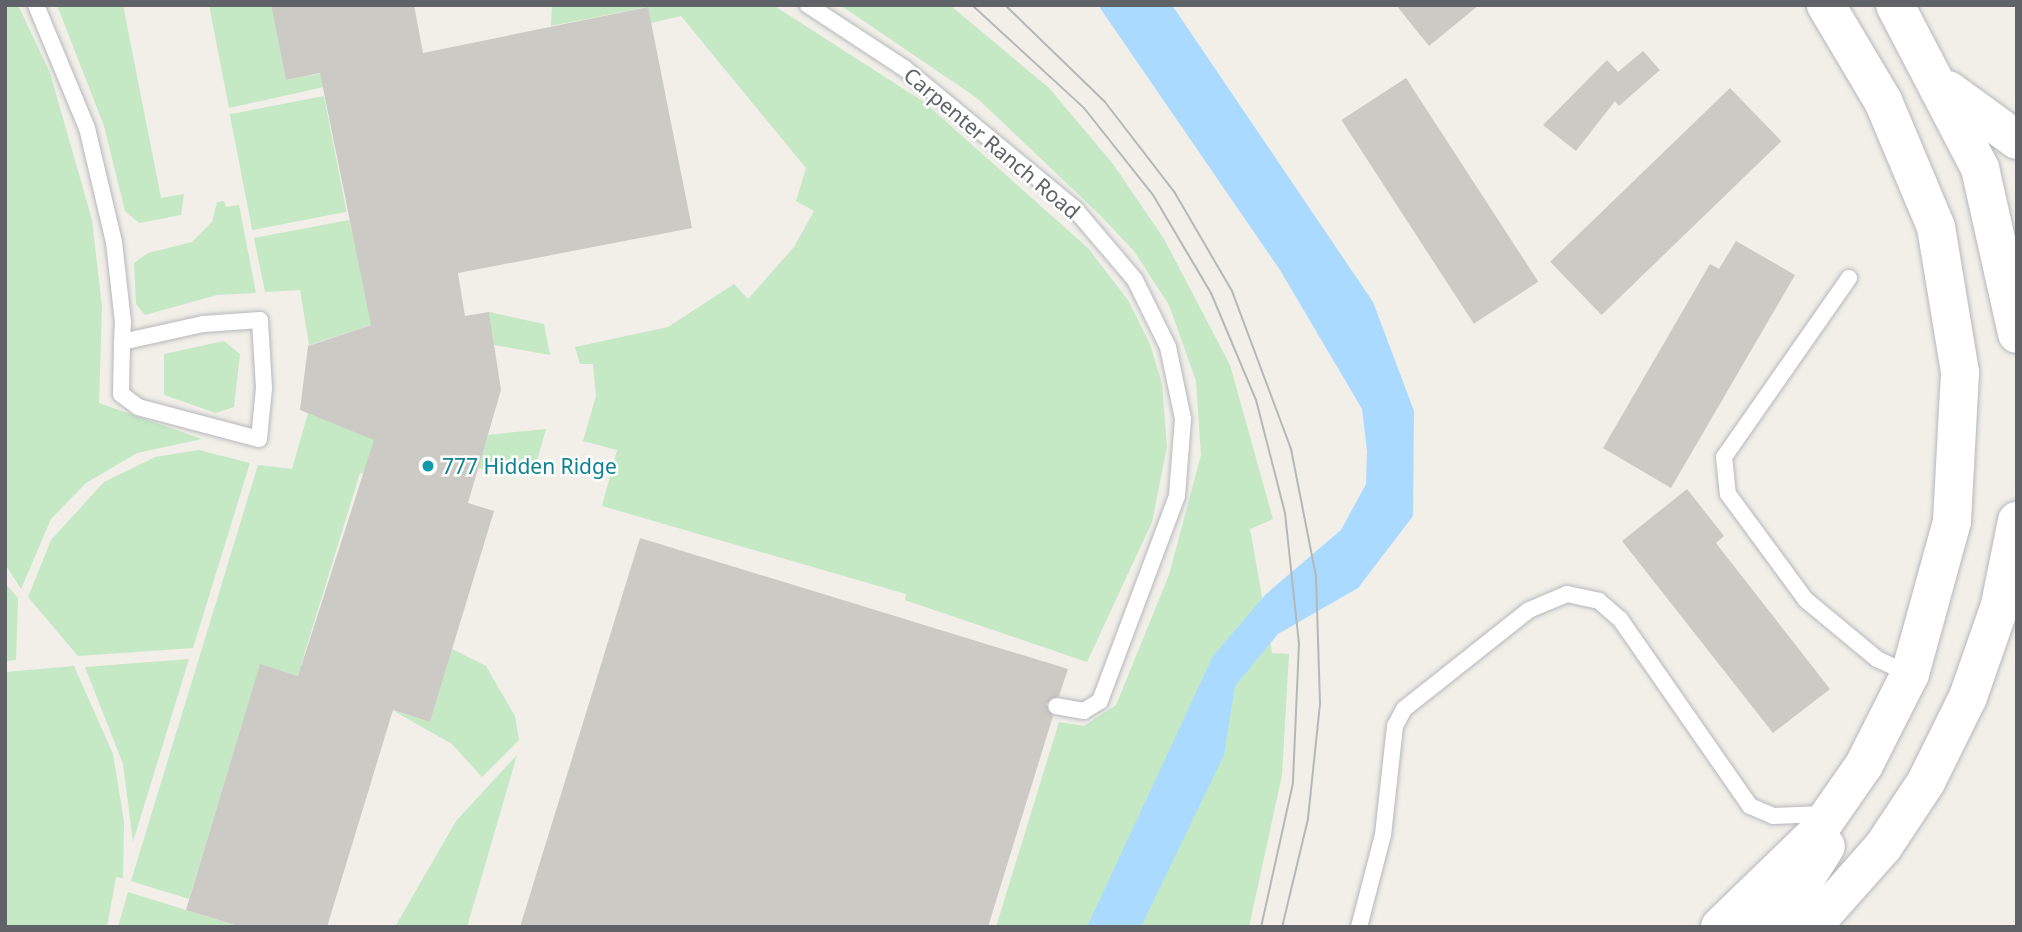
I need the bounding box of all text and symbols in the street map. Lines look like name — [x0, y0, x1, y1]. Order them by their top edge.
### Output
street label: Carpenter Ranch Road — [899, 62, 1085, 224]
place label: 777 Hidden Ridge — [442, 453, 617, 479]
marker: 777 Hidden Ridge — [420, 458, 436, 474]

